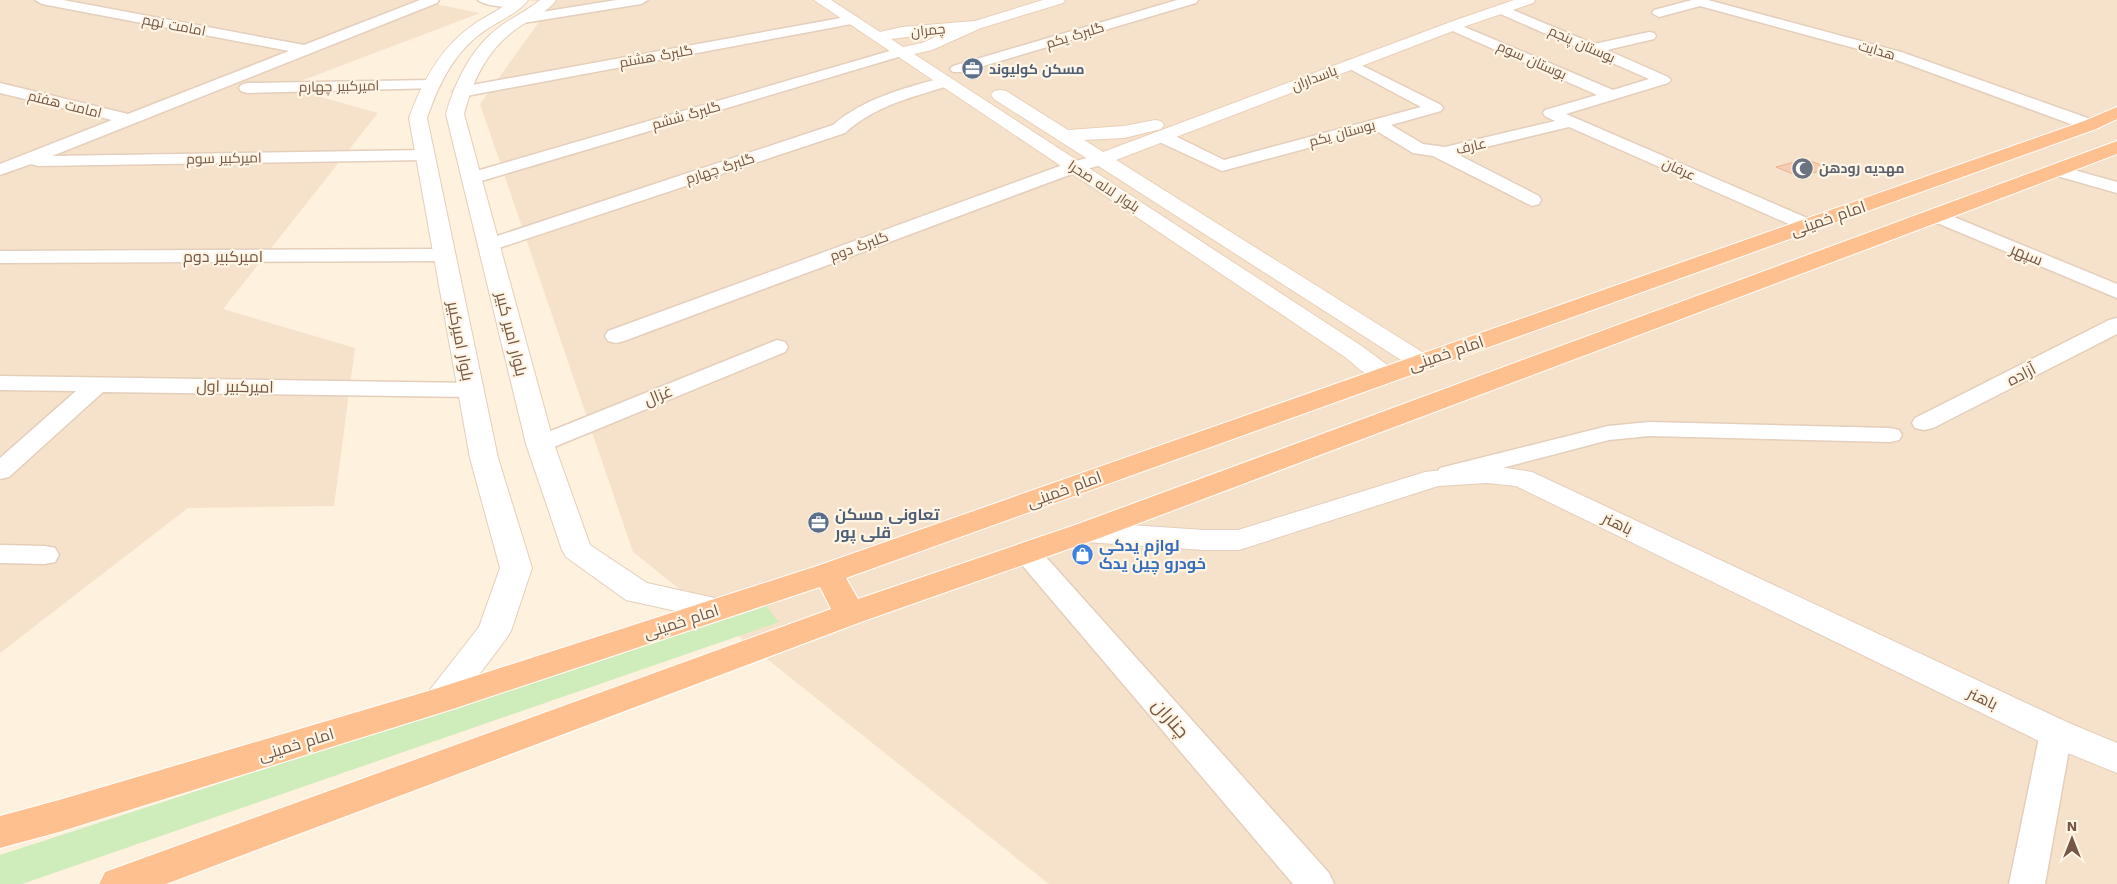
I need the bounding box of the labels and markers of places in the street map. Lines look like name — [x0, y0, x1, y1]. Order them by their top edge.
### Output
office icon: مسکن کولیوند — [961, 57, 985, 81]
place label: مسکن کولیوند — [989, 61, 1084, 78]
mosque icon: مهدیه رودهن — [1791, 156, 1815, 180]
place label: مهدیه رودهن — [1819, 160, 1905, 177]
place label: تعاونی مسکن قلی پور — [834, 505, 941, 544]
office icon: تعاونی مسکن قلی پور — [807, 511, 831, 535]
place label: لوازم یدکی خودرو چین یدک — [1099, 536, 1206, 575]
shop icon: لوازم یدکی خودرو چین یدک — [1071, 542, 1095, 566]

